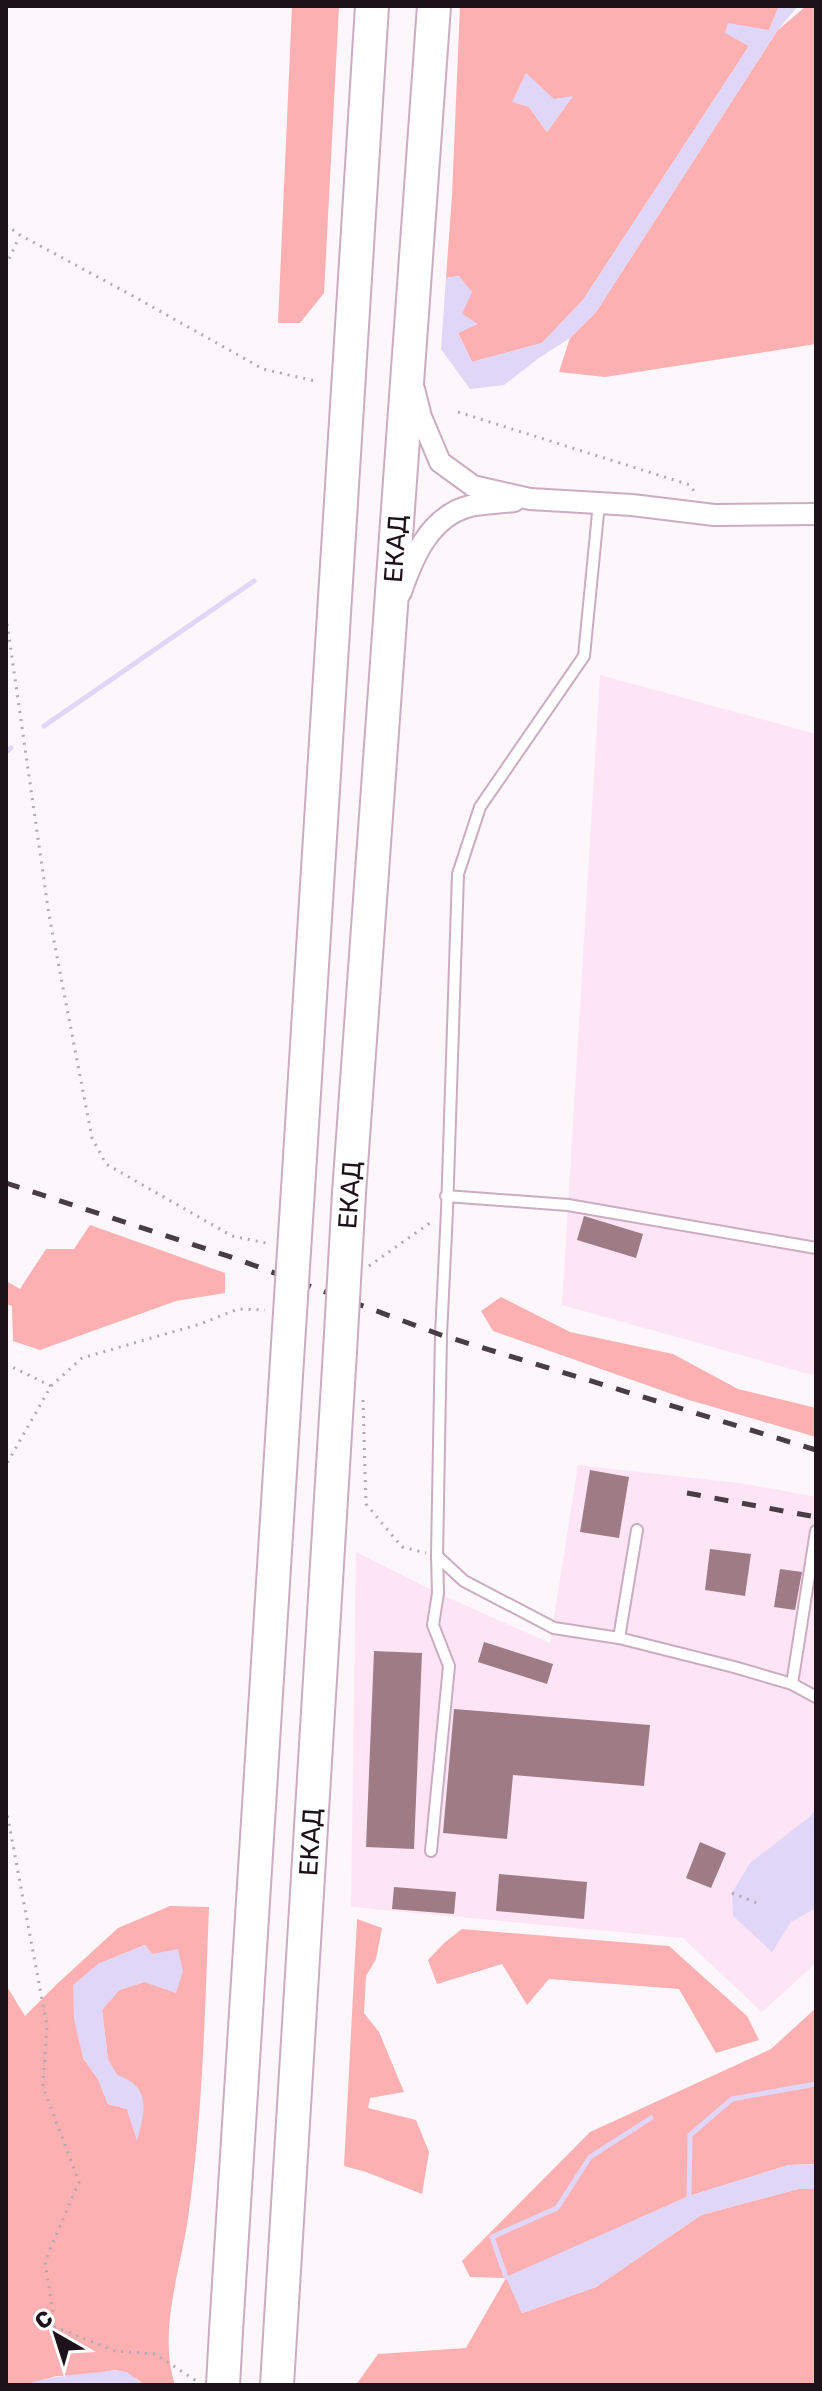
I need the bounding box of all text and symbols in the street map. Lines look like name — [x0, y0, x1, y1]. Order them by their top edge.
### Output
street label: ЕКАД — [377, 514, 413, 584]
street label: ЕКАД — [332, 1160, 368, 1230]
street label: ЕКАД — [293, 1807, 328, 1877]
north arrow — [16, 2295, 96, 2375]
text: С — [29, 2304, 58, 2335]

